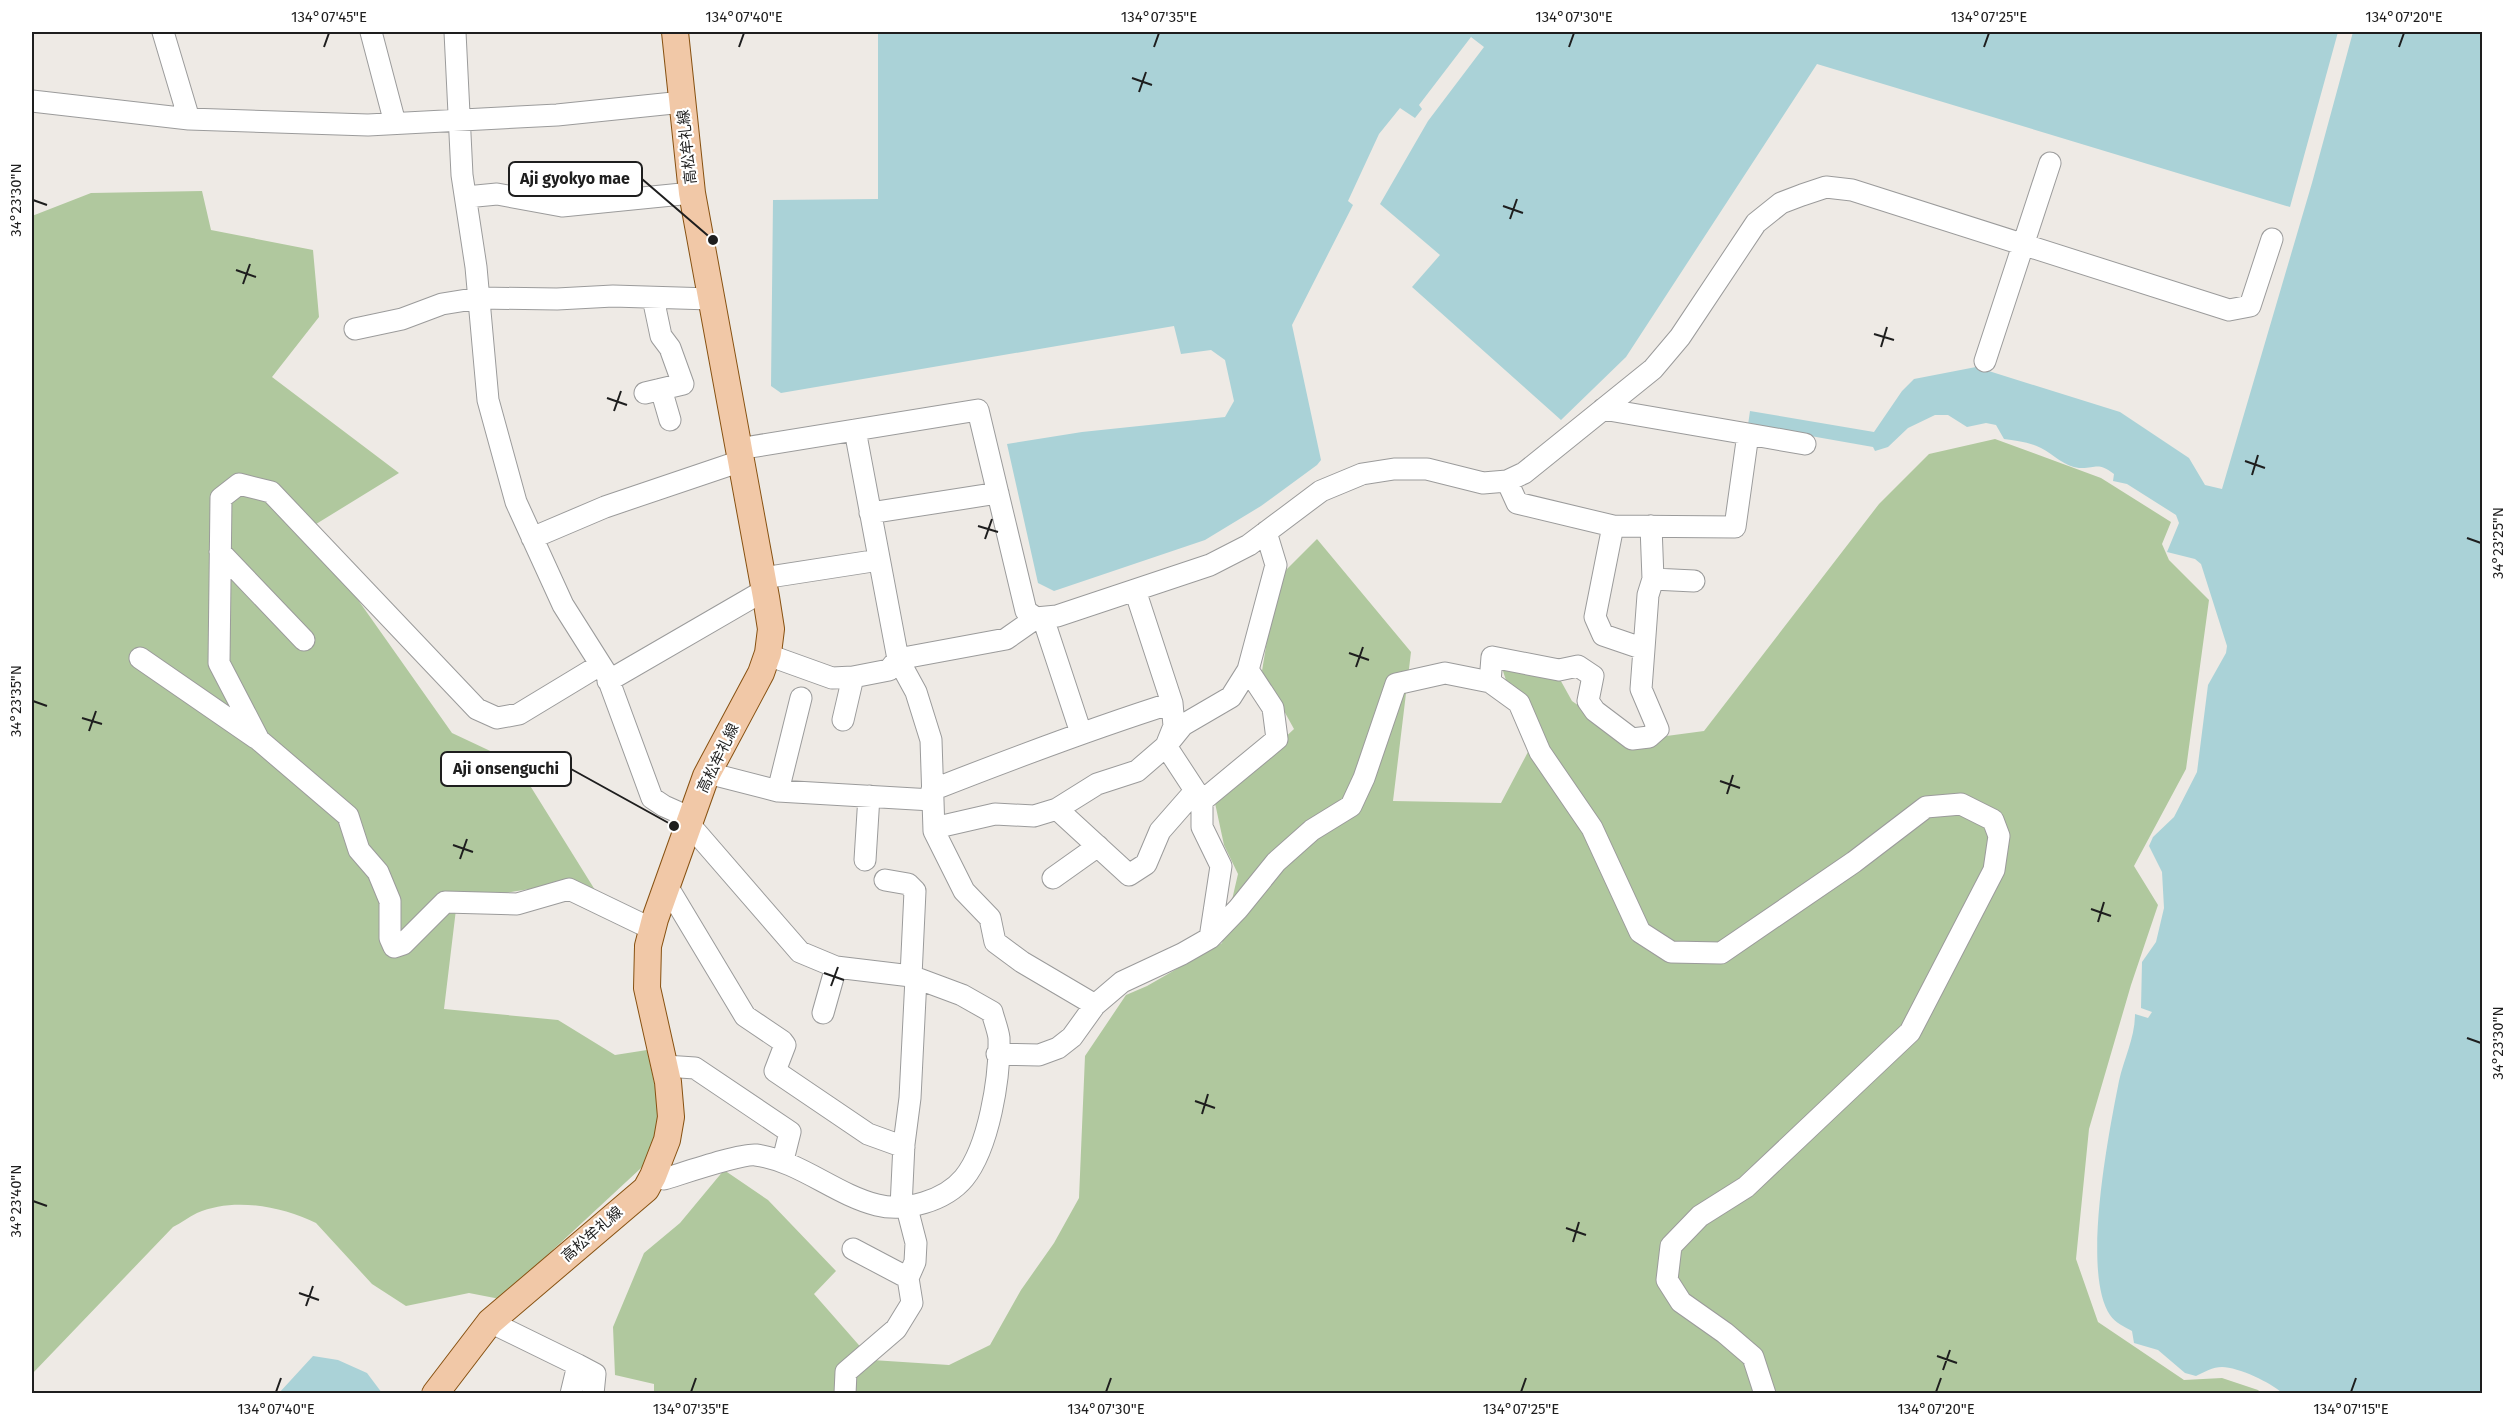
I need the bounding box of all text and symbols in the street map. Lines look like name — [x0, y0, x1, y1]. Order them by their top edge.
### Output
text: 134°07'45"E — [291, 8, 367, 26]
text: 134°07'40"E — [705, 8, 783, 26]
text: 134°07'35"E — [1121, 8, 1197, 26]
text: 134°07'30"E — [1535, 8, 1613, 26]
text: 134°07'25"E — [1951, 8, 2027, 26]
text: 134°07'20"E — [2365, 8, 2443, 26]
street label: 高松牟礼線 — [674, 109, 700, 185]
callout: Aji gyokyo mae — [509, 162, 642, 196]
text: 34°23'30"N — [7, 163, 25, 237]
text: Aji gyokyo mae — [519, 169, 630, 188]
text: 34°23'25"N — [2489, 507, 2507, 579]
text: 34°23'35"N — [7, 665, 25, 737]
street label: 高松牟礼線 — [693, 720, 743, 796]
callout: Aji onsenguchi — [441, 752, 571, 786]
text: Aji onsenguchi — [452, 759, 559, 778]
text: 34°23'30"N — [2489, 1006, 2507, 1080]
text: 34°23'40"N — [7, 1164, 25, 1238]
street label: 高松牟礼線 — [558, 1203, 626, 1265]
text: 134°07'40"E — [237, 1400, 315, 1418]
text: 134°07'35"E — [653, 1400, 729, 1418]
text: 134°07'30"E — [1067, 1400, 1145, 1418]
text: 134°07'25"E — [1483, 1400, 1559, 1418]
text: 134°07'20"E — [1897, 1400, 1975, 1418]
text: 134°07'15"E — [2313, 1400, 2389, 1418]

